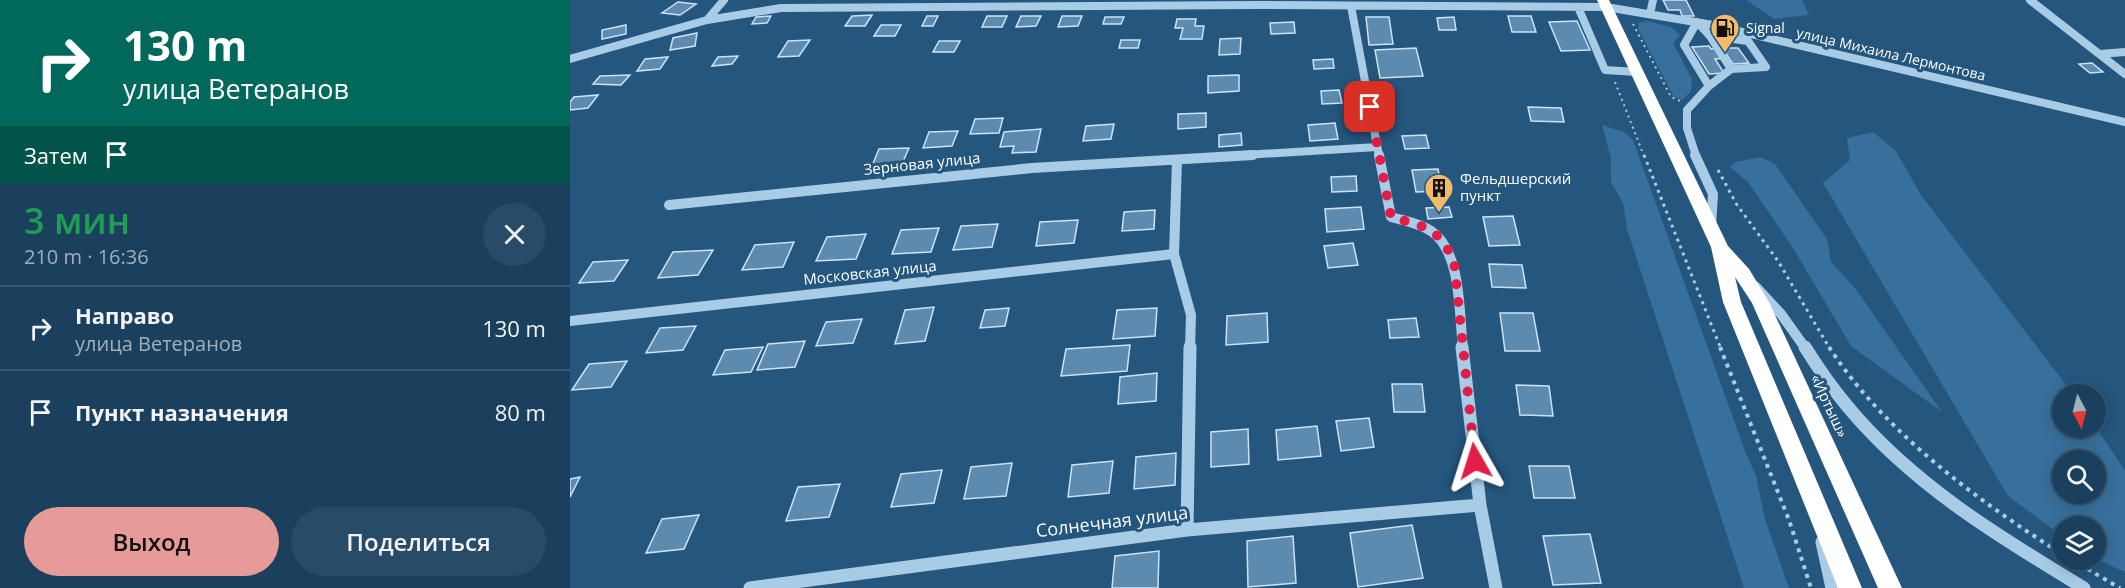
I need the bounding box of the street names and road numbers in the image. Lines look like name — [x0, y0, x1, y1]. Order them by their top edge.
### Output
street label: улица Михаила Лермонтова — [1795, 22, 1988, 85]
street label: Зерновая улица — [862, 147, 981, 179]
street label: Московская улица — [802, 255, 938, 289]
street label: «Иртыш» — [1807, 371, 1853, 440]
street label: Солнечная улица — [1035, 500, 1189, 542]

